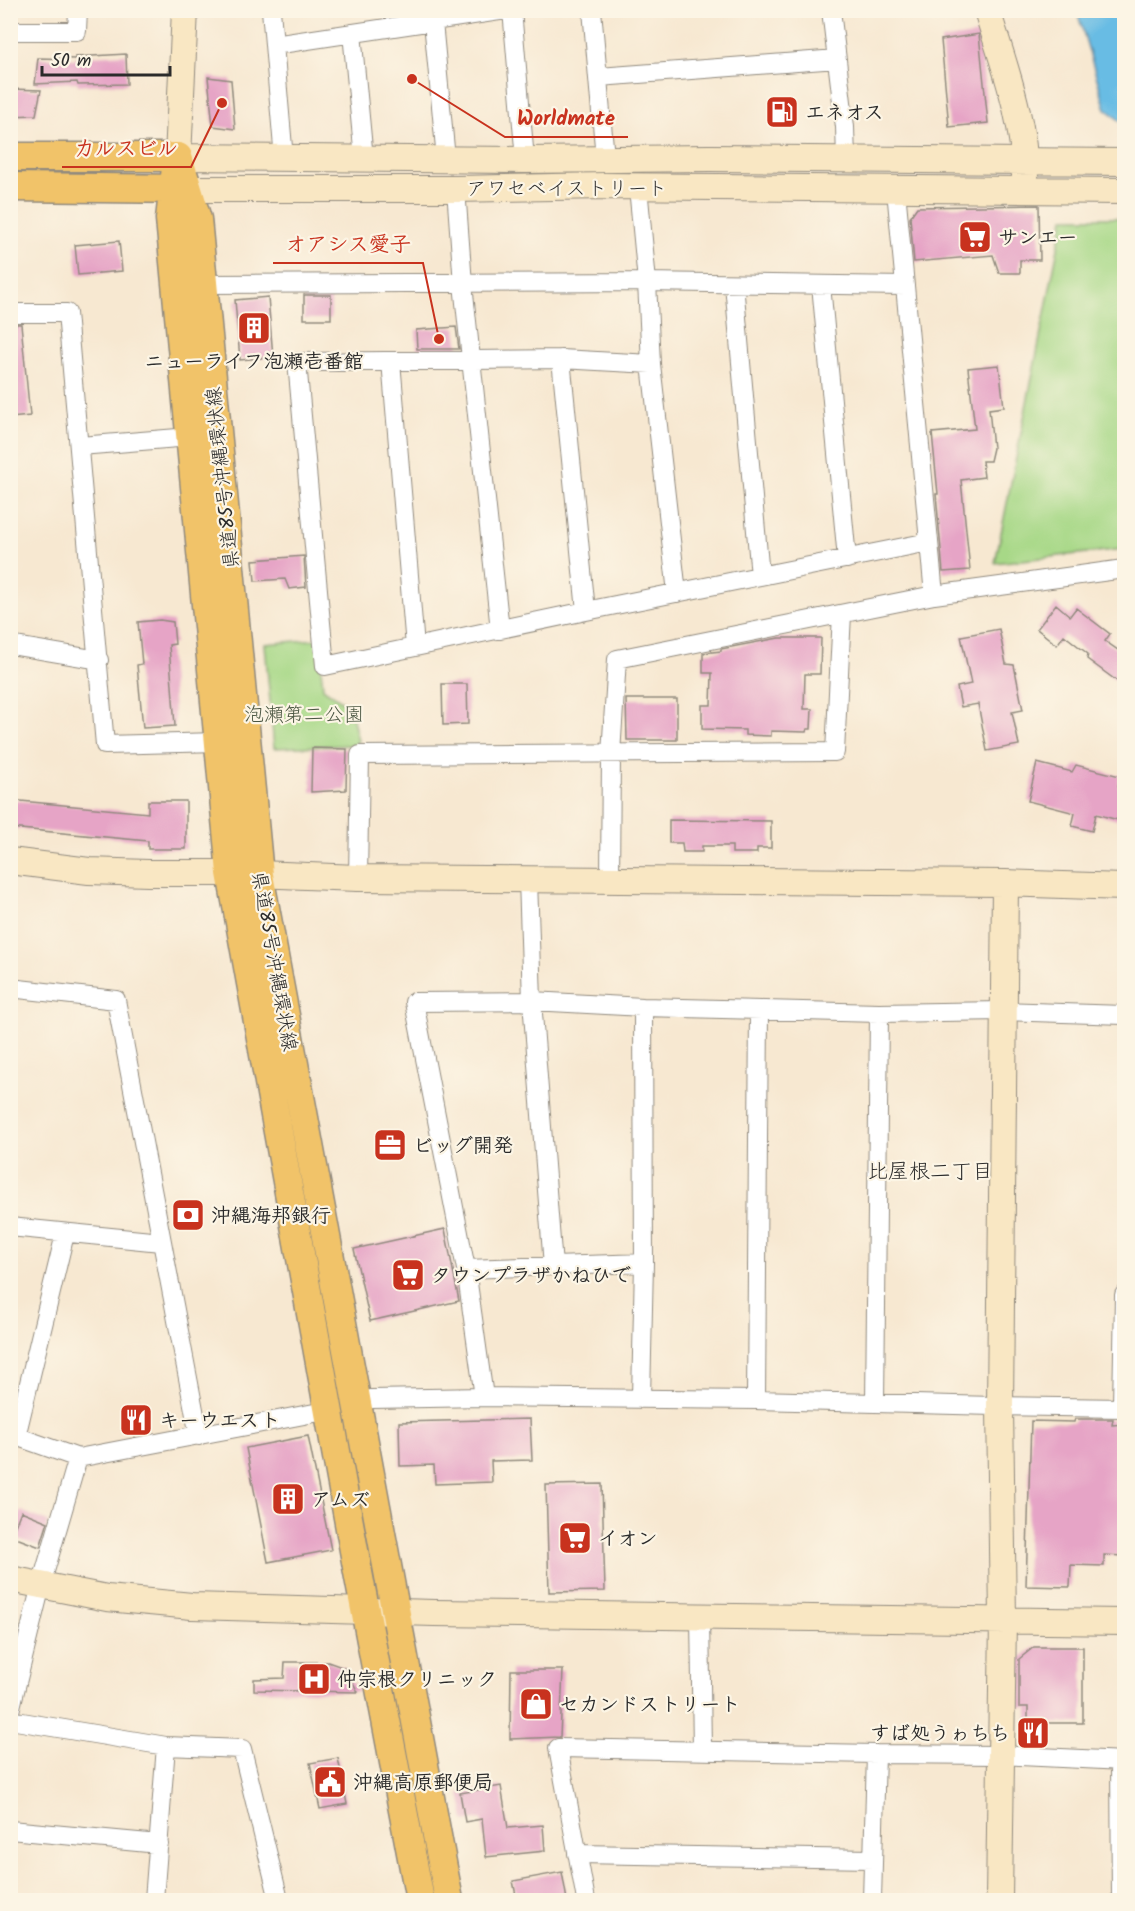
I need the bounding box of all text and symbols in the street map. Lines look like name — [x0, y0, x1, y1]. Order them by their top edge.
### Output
scale bar — [42, 39, 170, 77]
text: 50 m — [51, 47, 91, 76]
fuel station icon: エネオス — [764, 94, 800, 130]
callout: Worldmate — [505, 98, 628, 137]
place label: エネオス — [805, 98, 884, 130]
text: Worldmate — [517, 103, 615, 136]
callout: カルスビル — [62, 128, 191, 167]
text: カルスビル — [74, 133, 178, 166]
street label: アワセベイストリート — [467, 174, 667, 206]
supermarket icon: サンエー — [957, 219, 993, 255]
place label: サンエー — [998, 223, 1078, 255]
callout: オアシス愛子 — [273, 224, 423, 263]
text: オアシス愛子 — [285, 229, 411, 262]
building icon: ニューライフ泡瀬壱番館 — [236, 310, 272, 346]
place label: ニューライフ泡瀬壱番館 — [144, 347, 364, 379]
street label: 県道85号沖縄環状線 — [199, 385, 249, 570]
park label: 泡瀬第二公園 — [244, 700, 364, 732]
street label: 県道85号沖縄環状線 — [241, 869, 305, 1054]
office icon: ビッグ開発 — [372, 1127, 408, 1163]
place label: ビッグ開発 — [413, 1131, 513, 1163]
district label: 比屋根二丁目 — [867, 1156, 993, 1189]
bank icon: 沖縄海邦銀行 — [170, 1197, 206, 1233]
place label: 沖縄海邦銀行 — [211, 1201, 331, 1233]
supermarket icon: タウンプラザかねひで — [390, 1257, 426, 1293]
place label: タウンプラザかねひで — [431, 1261, 631, 1293]
restaurant icon: キーウエスト — [118, 1402, 154, 1438]
place label: キーウエスト — [159, 1406, 281, 1438]
building icon: アムズ — [270, 1481, 306, 1517]
place label: アムズ — [311, 1485, 370, 1517]
supermarket icon: イオン — [557, 1520, 593, 1556]
place label: イオン — [598, 1524, 658, 1556]
hospital icon: 仲宗根クリニック — [296, 1661, 332, 1697]
place label: 仲宗根クリニック — [337, 1665, 497, 1697]
shop icon: セカンドストリート — [518, 1686, 554, 1722]
place label: セカンドストリート — [559, 1690, 741, 1722]
restaurant icon: すば処うゎちち — [1015, 1715, 1051, 1751]
place label: すば処うゎちち — [870, 1719, 1010, 1751]
public building icon: 沖縄高原郵便局 — [312, 1764, 348, 1800]
place label: 沖縄高原郵便局 — [353, 1768, 493, 1800]

